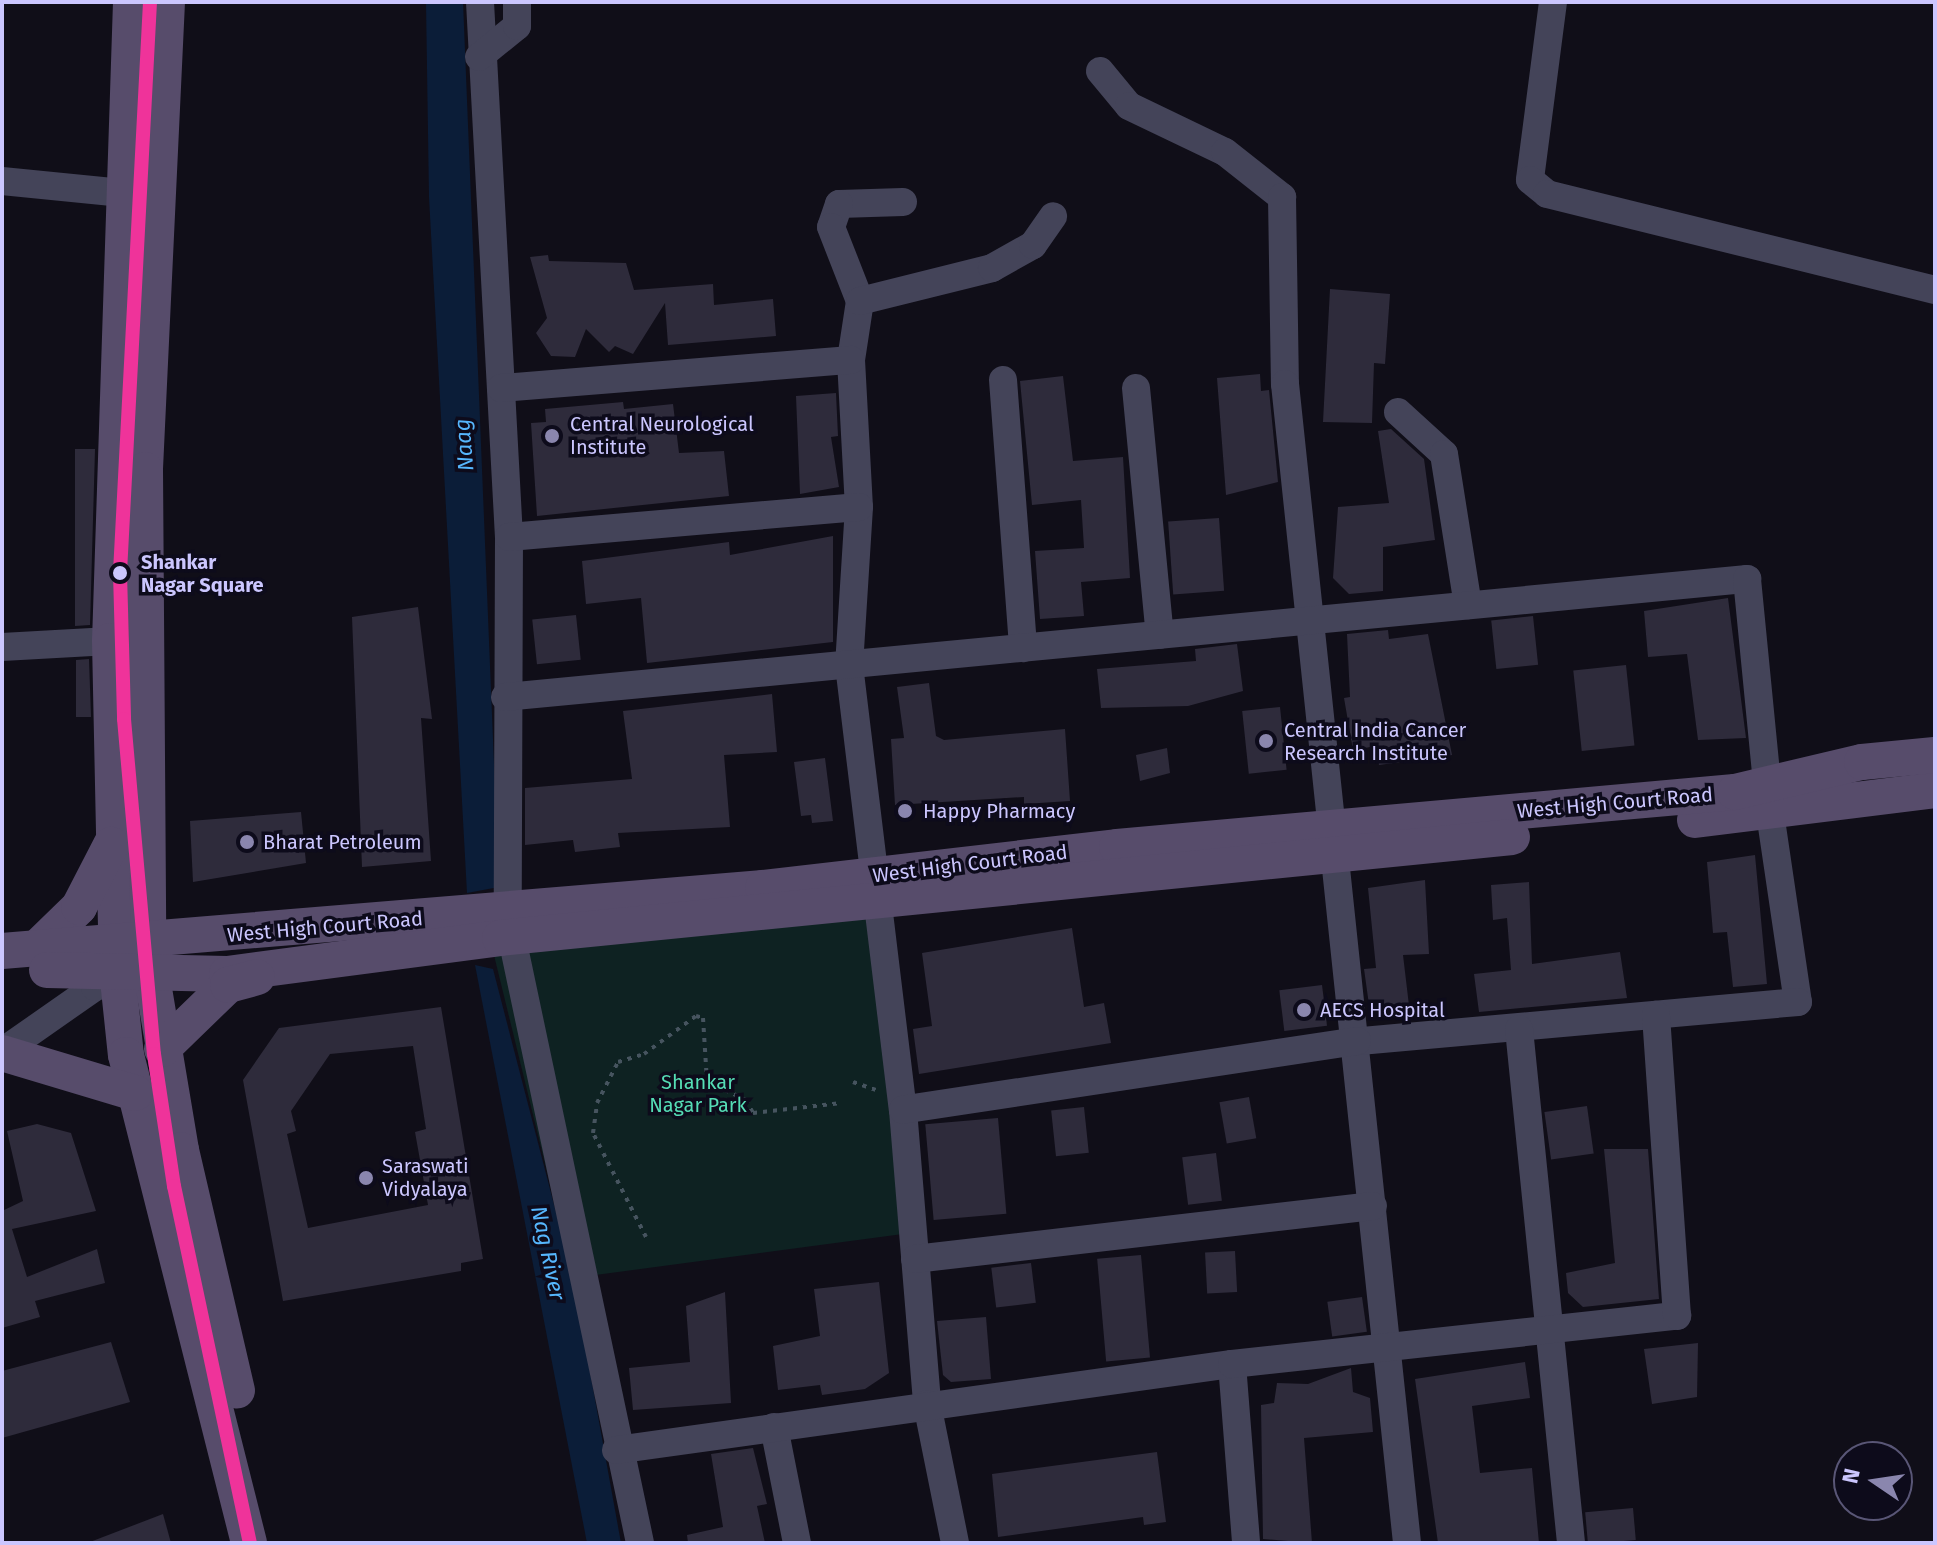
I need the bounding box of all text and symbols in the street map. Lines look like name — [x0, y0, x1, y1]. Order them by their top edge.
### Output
place label: Central Neurological Institute — [570, 412, 754, 459]
water label: Naag — [449, 418, 479, 472]
marker: Central Neurological Institute — [541, 425, 563, 447]
place label: Shankar Nagar Square — [141, 550, 264, 597]
marker: Shankar Nagar Square — [106, 559, 134, 587]
place label: Central India Cancer Research Institute — [1284, 718, 1466, 765]
marker: Central India Cancer Research Institute — [1255, 730, 1277, 752]
street label: West High Court Road — [1516, 782, 1714, 824]
place label: Happy Pharmacy — [923, 799, 1075, 823]
marker: Happy Pharmacy — [894, 800, 916, 822]
place label: Bharat Petroleum — [263, 830, 422, 854]
marker: Bharat Petroleum — [238, 833, 256, 851]
street label: West High Court Road — [871, 840, 1069, 888]
street label: West High Court Road — [226, 906, 424, 948]
place label: AECS Hospital — [1320, 998, 1445, 1022]
marker: AECS Hospital — [1295, 1001, 1313, 1019]
park label: Shankar Nagar Park — [649, 1070, 747, 1117]
place label: Saraswati Vidyalaya — [382, 1154, 469, 1201]
marker: Saraswati Vidyalaya — [357, 1169, 375, 1187]
water label: Nag River — [525, 1204, 571, 1302]
north arrow — [1833, 1441, 1913, 1521]
text: N — [1836, 1466, 1866, 1486]

